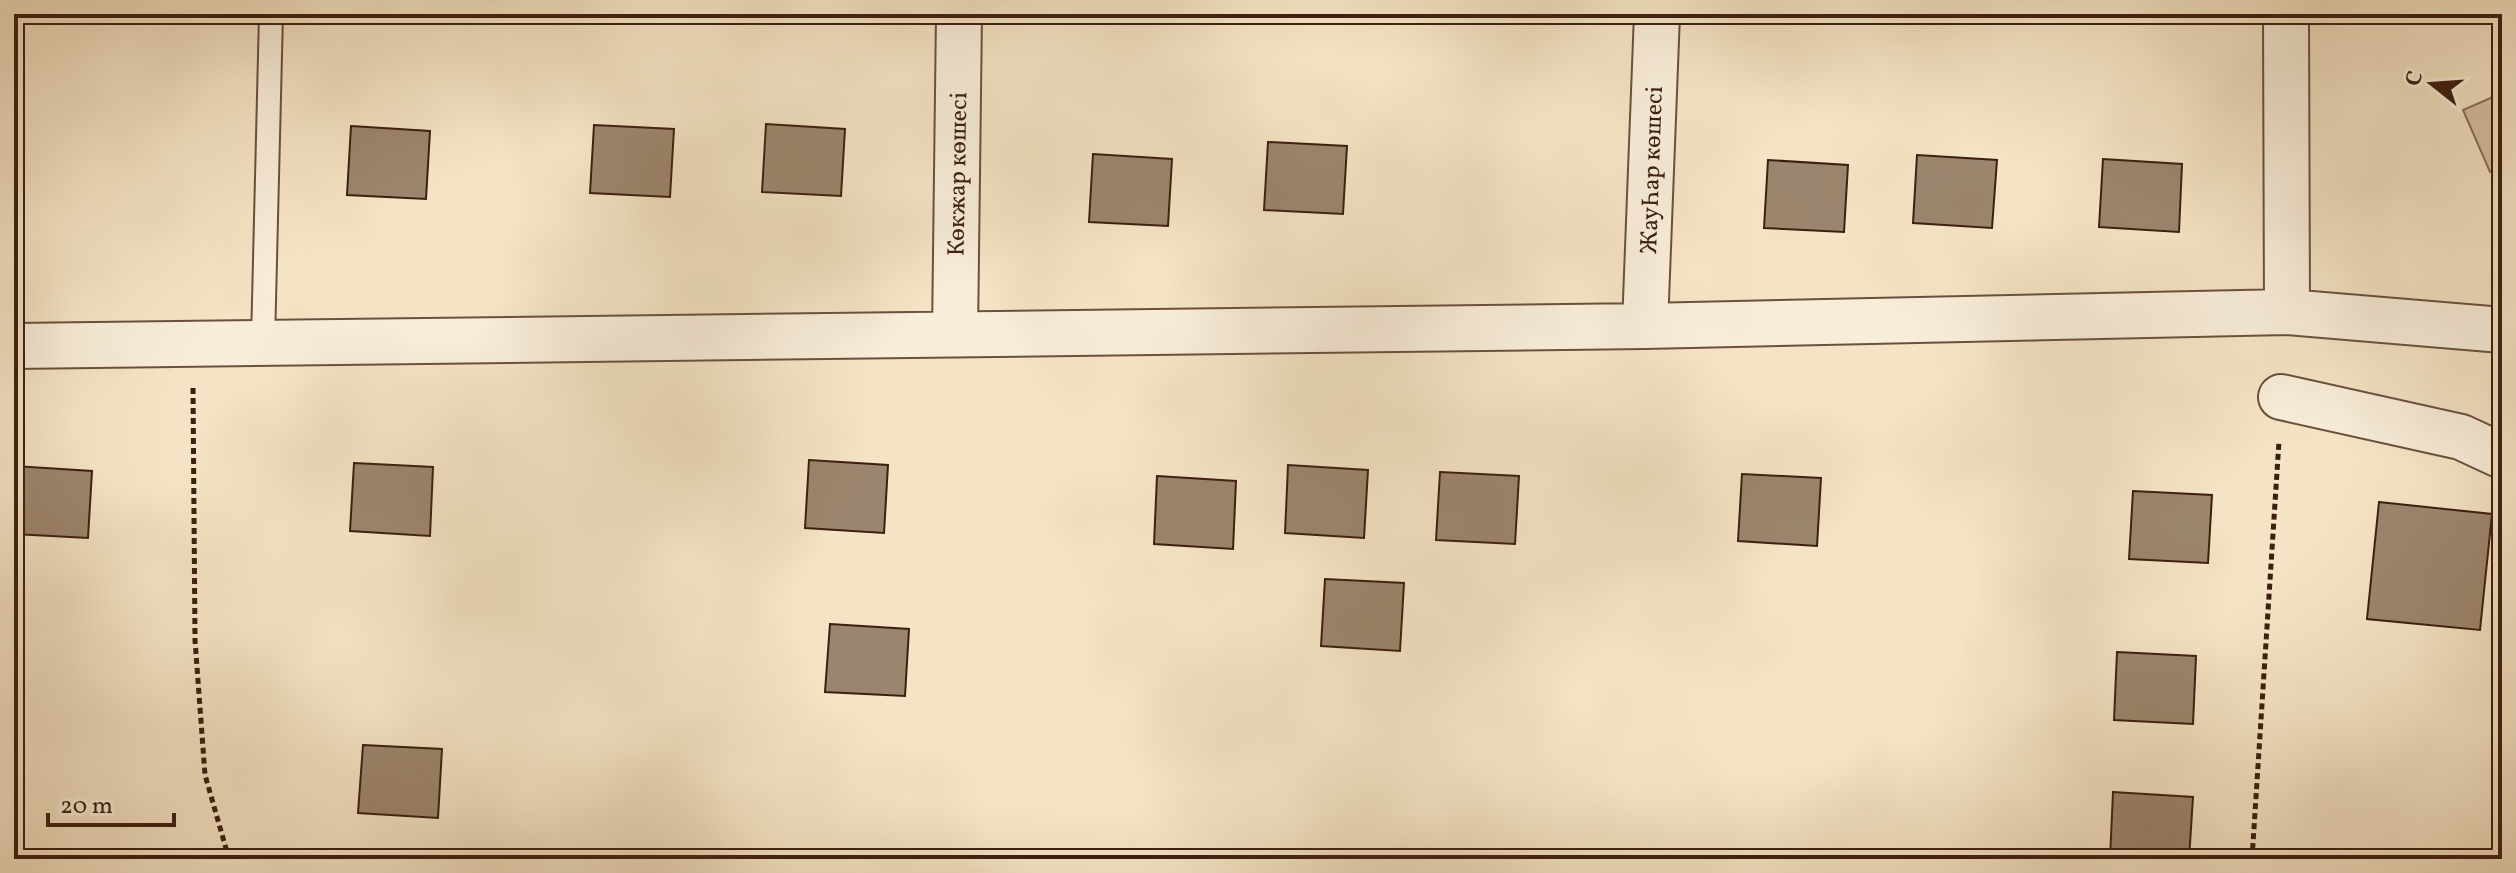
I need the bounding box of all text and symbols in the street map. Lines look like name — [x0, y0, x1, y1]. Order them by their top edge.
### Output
north arrow — [2392, 44, 2472, 124]
text: С — [2398, 68, 2432, 90]
street label: ЖауҺар көшесі — [1633, 85, 1673, 255]
street label: Көкжар көшесі — [941, 92, 977, 256]
scale bar — [48, 777, 174, 827]
text: 20 m — [60, 790, 113, 824]

